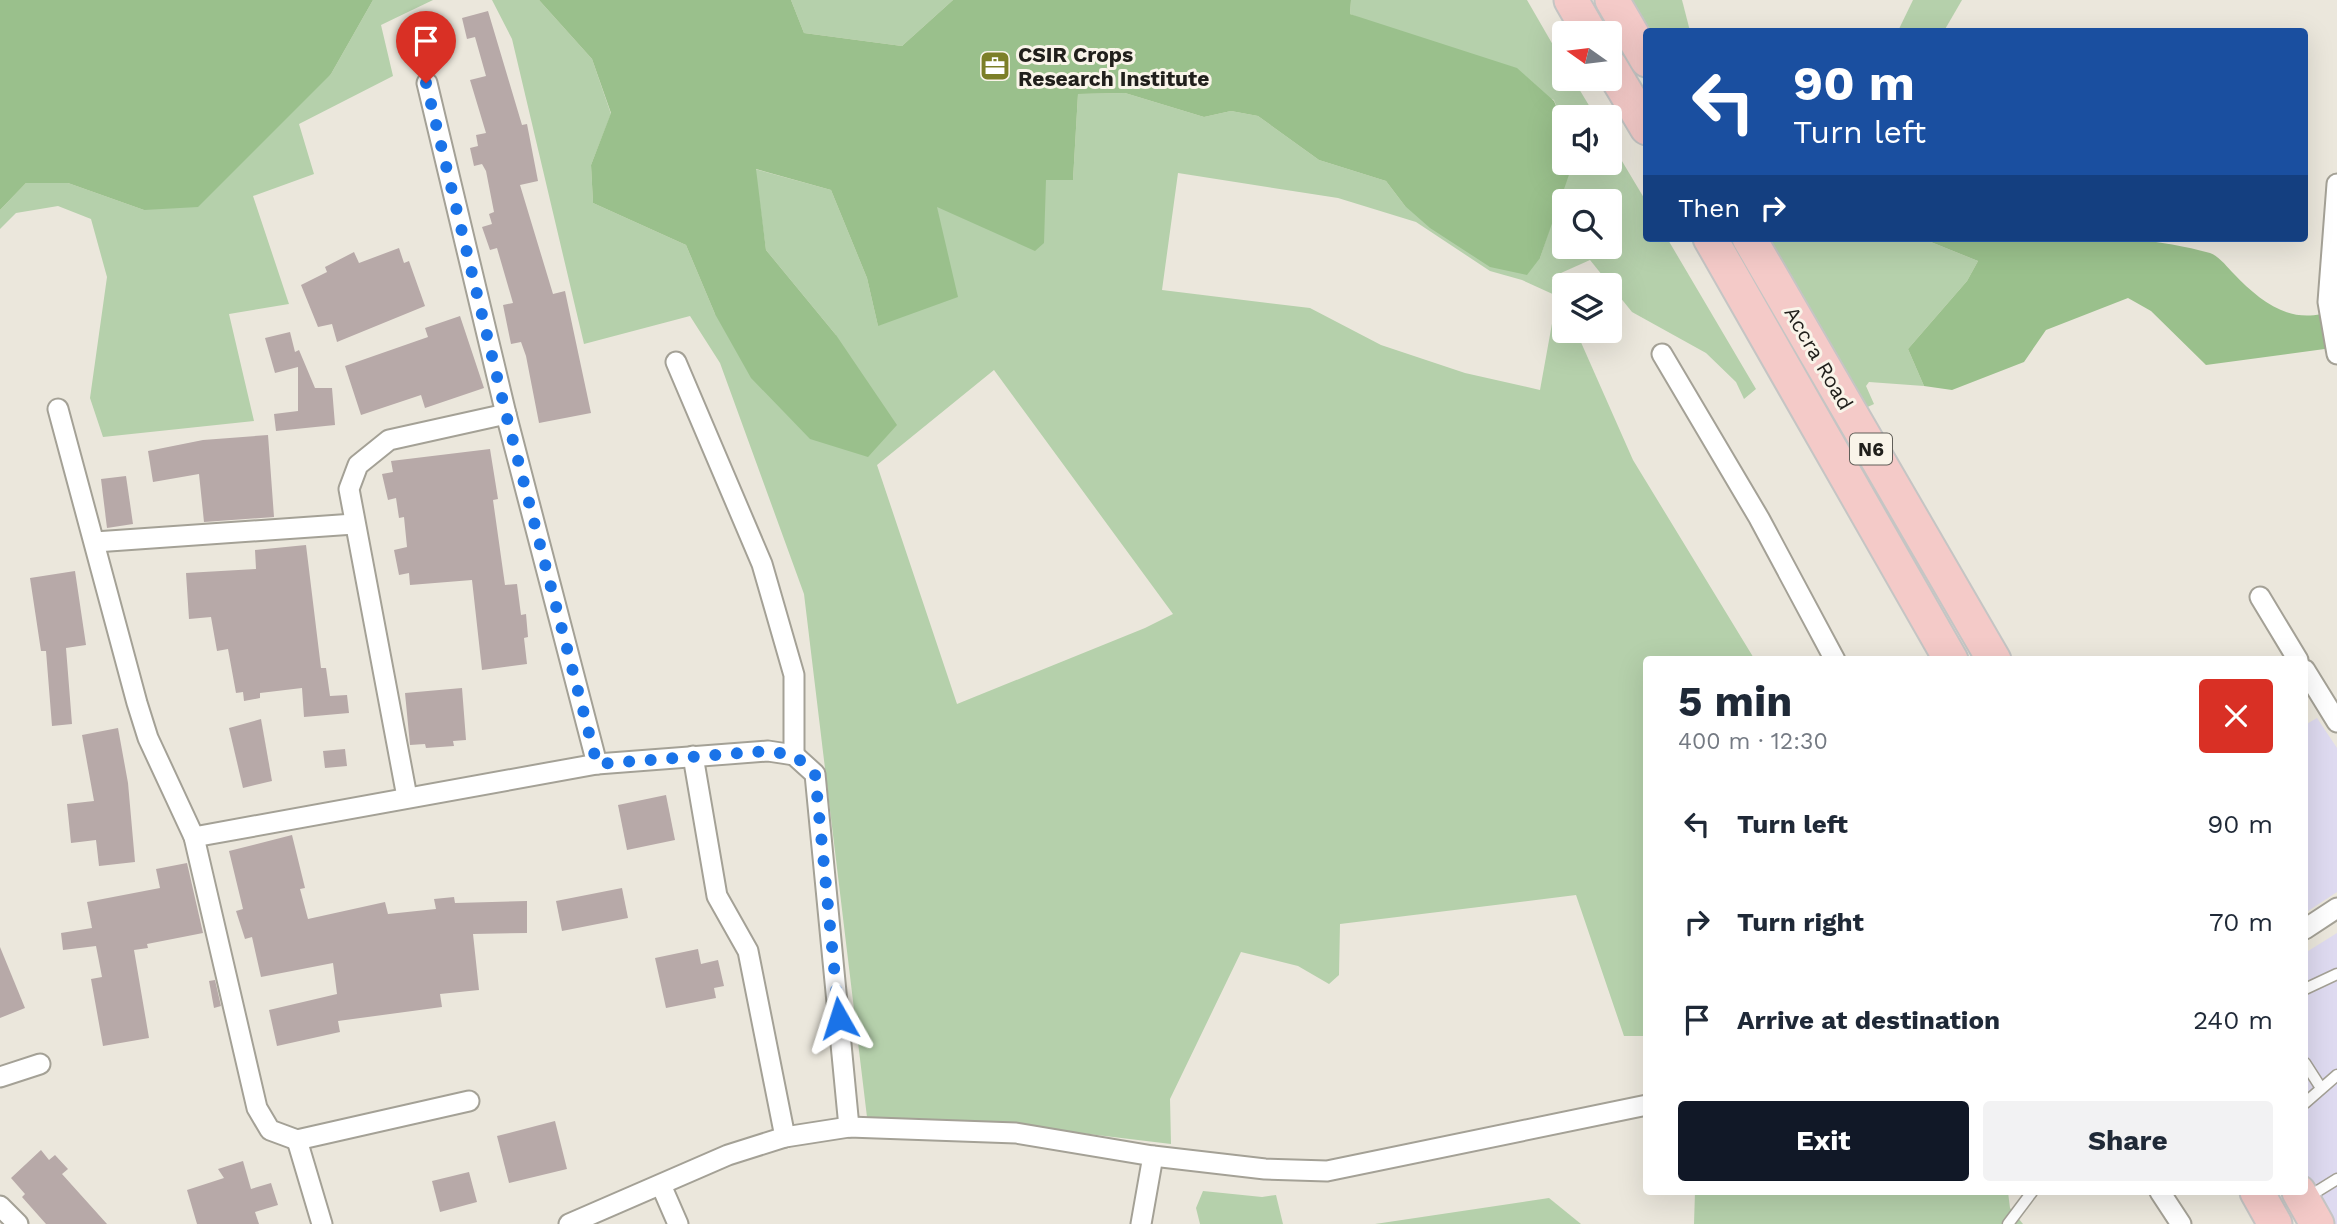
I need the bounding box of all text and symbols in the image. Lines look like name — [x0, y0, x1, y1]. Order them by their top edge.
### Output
pin — [396, 11, 456, 83]
north arrow — [1552, 21, 1622, 91]
map controls — [1552, 21, 1622, 343]
icon: arrive — [407, 22, 445, 60]
place label: CSIR Crops Research Institute — [1018, 42, 1209, 91]
office icon: CSIR Crops Research Institute — [978, 49, 1012, 83]
text: 90 m — [1793, 54, 1915, 112]
icon: left — [1678, 56, 1769, 147]
button: sound — [1552, 105, 1622, 175]
text: Turn left — [1793, 113, 1926, 151]
button: search — [1552, 189, 1622, 259]
icon: right — [1754, 189, 1792, 227]
text: Then — [1678, 193, 1740, 223]
button: layers — [1552, 273, 1622, 343]
street label: Accra Road — [1779, 302, 1859, 414]
road number: N6 — [1850, 433, 1892, 464]
text: 5 min — [1678, 677, 1792, 726]
button: close — [2199, 679, 2273, 753]
text: 400 m · 12:30 — [1678, 728, 1828, 755]
icon: left — [1678, 805, 1716, 843]
text: Turn left — [1737, 809, 1848, 839]
text: 90 m — [2207, 809, 2273, 839]
icon: right — [1678, 903, 1716, 941]
text: Turn right — [1737, 907, 1864, 937]
text: 70 m — [2209, 907, 2273, 937]
position arrow — [802, 981, 876, 1055]
icon: arrive — [1678, 1001, 1716, 1039]
text: Arrive at destination — [1737, 1005, 2000, 1035]
text: 240 m — [2193, 1005, 2273, 1035]
button: Exit — [1678, 1101, 1969, 1181]
button: Share — [1983, 1101, 2273, 1181]

